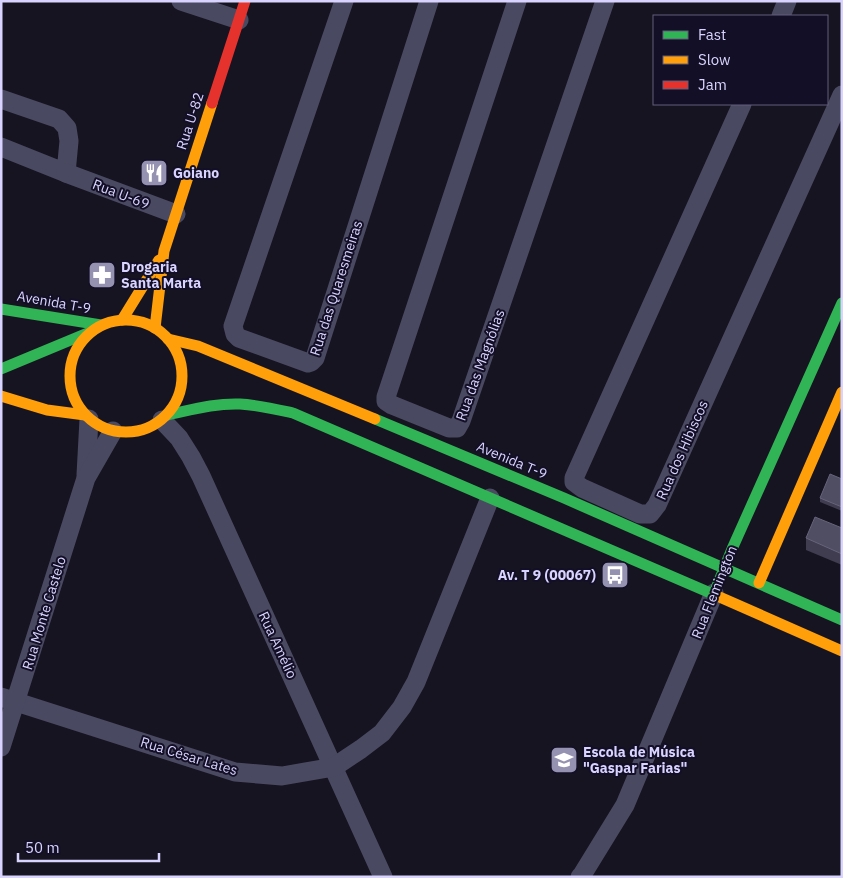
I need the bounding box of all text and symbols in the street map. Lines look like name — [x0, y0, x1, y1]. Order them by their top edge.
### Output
legend — [653, 15, 828, 105]
text: Fast — [698, 25, 726, 44]
text: Slow — [698, 50, 731, 69]
text: Jam — [698, 75, 727, 94]
street label: Rua U-82 — [172, 90, 208, 152]
restaurant icon: Goiano — [139, 158, 169, 188]
place label: Goiano — [173, 164, 219, 182]
street label: Rua U-69 — [90, 175, 152, 213]
street label: Rua das Quaresmeiras — [306, 218, 366, 358]
place label: Drogaria Santa Marta — [121, 258, 201, 292]
pharmacy icon: Drogaria Santa Marta — [87, 260, 117, 290]
street label: Avenida T-9 — [16, 287, 92, 317]
street label: Rua das Magnólias — [452, 307, 509, 423]
street label: Rua dos Hibiscos — [652, 397, 712, 503]
street label: Avenida T-9 — [474, 437, 550, 483]
street label: Rua Flemington — [687, 543, 741, 641]
street label: Rua Monte Castelo — [18, 554, 70, 672]
bus stop icon: Av. T 9 (00067) — [600, 560, 630, 590]
place label: Av. T 9 (00067) — [498, 566, 596, 584]
street label: Rua Amélio — [255, 609, 301, 681]
street label: Rua César Lates — [138, 733, 240, 779]
place label: Escola de Música "Gaspar Farias" — [583, 743, 695, 777]
school or university icon: Escola de Música "Gaspar Farias" — [549, 745, 579, 775]
scale bar — [18, 830, 159, 862]
text: 50 m — [25, 838, 60, 857]

